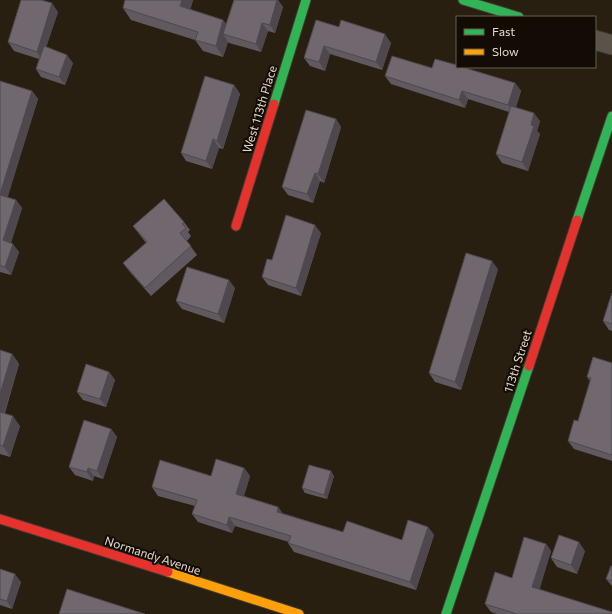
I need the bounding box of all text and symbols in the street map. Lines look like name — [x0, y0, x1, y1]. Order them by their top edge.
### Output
legend — [456, 16, 596, 68]
text: Fast — [492, 24, 515, 38]
text: Slow — [492, 44, 519, 58]
street label: West 113th Place — [239, 64, 279, 154]
street label: 113th Street — [500, 328, 534, 394]
street label: Normandy Avenue — [103, 533, 203, 577]

